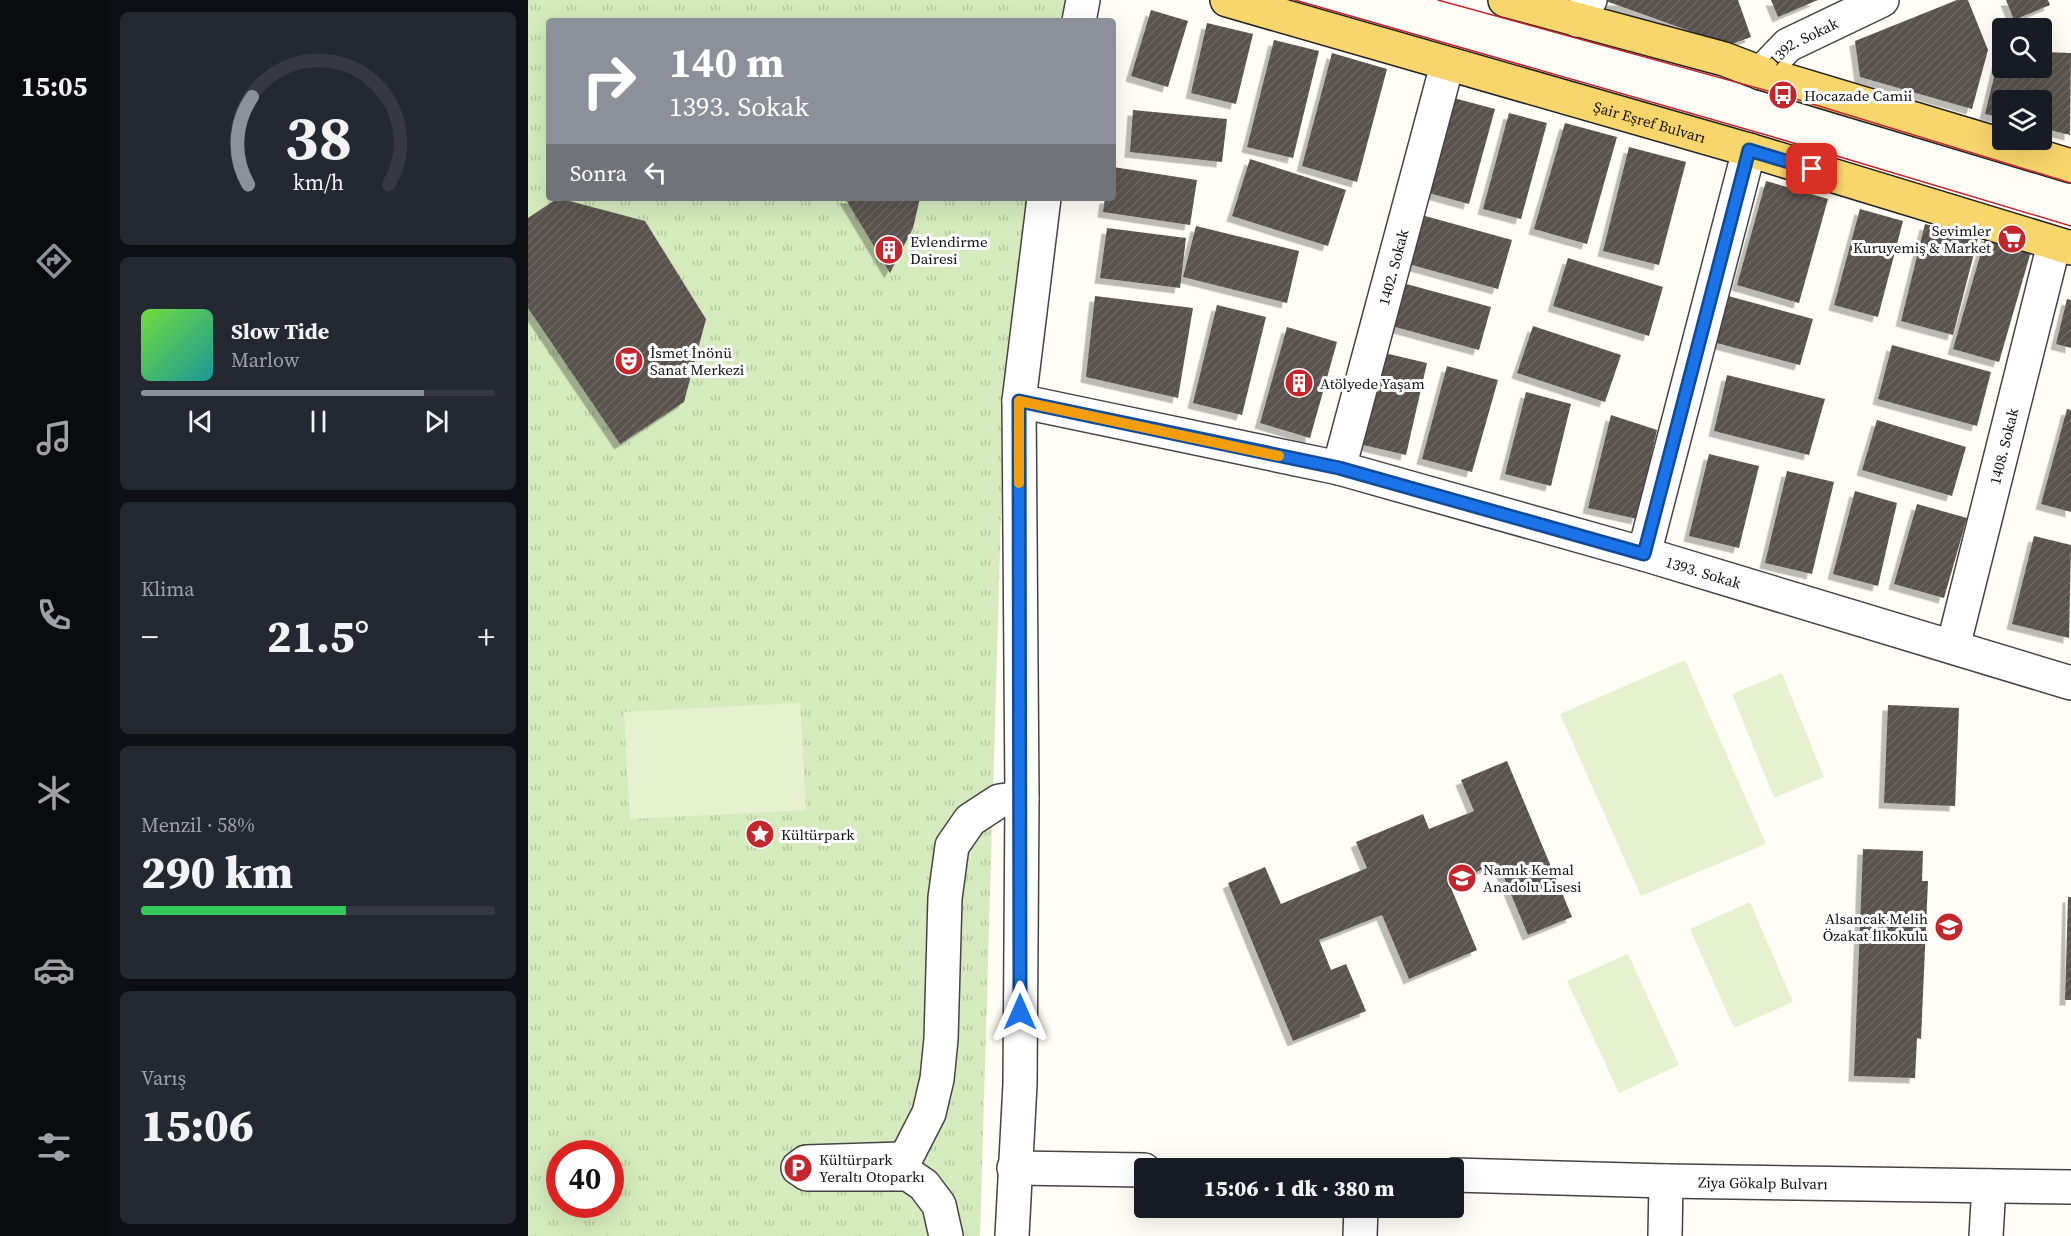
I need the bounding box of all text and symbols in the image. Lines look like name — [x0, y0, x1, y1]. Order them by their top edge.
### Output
street label: 1392. Sokak — [1764, 12, 1842, 69]
map controls — [1992, 18, 2052, 150]
button: search — [1992, 18, 2052, 78]
text: 140 m — [669, 33, 784, 91]
icon: right — [570, 42, 648, 120]
text: 15:05 — [21, 68, 87, 105]
bus stop icon: Hocazade Camii — [1767, 79, 1799, 111]
place label: Hocazade Camii — [1804, 85, 1912, 106]
text: 1393. Sokak — [669, 88, 809, 125]
button: layers — [1992, 90, 2052, 150]
text: 38 — [284, 95, 352, 181]
street label: Şair Eşref Bulvarı — [1591, 95, 1708, 148]
pin — [1786, 143, 1837, 194]
icon: arrive — [1795, 152, 1828, 185]
icon: left — [639, 156, 672, 189]
text: Sonra — [570, 158, 627, 188]
text: km/h — [292, 169, 344, 198]
place label: Sevimler Kuruyemiş & Market — [1853, 220, 1992, 258]
supermarket icon: Sevimler Kuruyemiş & Market — [1996, 223, 2028, 255]
street label: 1402. Sokak — [1373, 226, 1413, 307]
place label: Evlendirme Dairesi — [910, 231, 988, 269]
building icon: Evlendirme Dairesi — [873, 234, 905, 266]
icon: directions — [33, 240, 75, 282]
text: Slow Tide — [231, 316, 329, 346]
place label: İsmet İnönü Sanat Merkezi — [650, 342, 744, 380]
theatre icon: İsmet İnönü Sanat Merkezi — [613, 345, 645, 377]
text: Marlow — [231, 346, 299, 374]
building icon: Atölyede Yaşam — [1283, 367, 1315, 399]
place label: Atölyede Yaşam — [1320, 373, 1425, 394]
icon: previous — [184, 405, 217, 438]
icon: pause — [302, 405, 335, 438]
icon: next — [420, 405, 453, 438]
street label: 1408. Sokak — [1984, 405, 2023, 487]
icon: music — [33, 417, 75, 459]
street label: 1393. Sokak — [1663, 551, 1745, 594]
text: Klima — [141, 575, 194, 603]
icon: phone — [33, 594, 75, 636]
text: 21.5° — [267, 605, 369, 667]
text: − — [141, 614, 159, 659]
text: + — [478, 614, 495, 659]
icon: climate — [33, 772, 75, 814]
text: Menzil · 58% — [141, 811, 255, 839]
place icon: Kültürpark — [744, 818, 776, 850]
place label: Kültürpark — [781, 824, 855, 845]
text: 290 km — [141, 841, 293, 903]
place label: Namık Kemal Anadolu Lisesi — [1483, 859, 1581, 897]
school or university icon: Namık Kemal Anadolu Lisesi — [1446, 862, 1478, 894]
place label: Alsancak Melih Özakat İlkokulu — [1823, 908, 1928, 946]
school or university icon: Alsancak Melih Özakat İlkokulu — [1933, 911, 1965, 943]
icon: car — [33, 949, 75, 991]
position arrow — [988, 980, 1052, 1044]
text: Varış — [141, 1064, 186, 1092]
text: 15:06 — [141, 1094, 254, 1156]
icon: filters — [33, 1126, 75, 1168]
speed limit sign: 40 — [546, 1140, 624, 1218]
place label: Kültürpark Yeraltı Otoparkı — [819, 1149, 925, 1187]
parking icon: Kültürpark Yeraltı Otoparkı — [782, 1152, 814, 1184]
street label: Ziya Gökalp Bulvarı — [1698, 1171, 1828, 1194]
text: 15:06 · 1 dk · 380 m — [1203, 1173, 1395, 1203]

